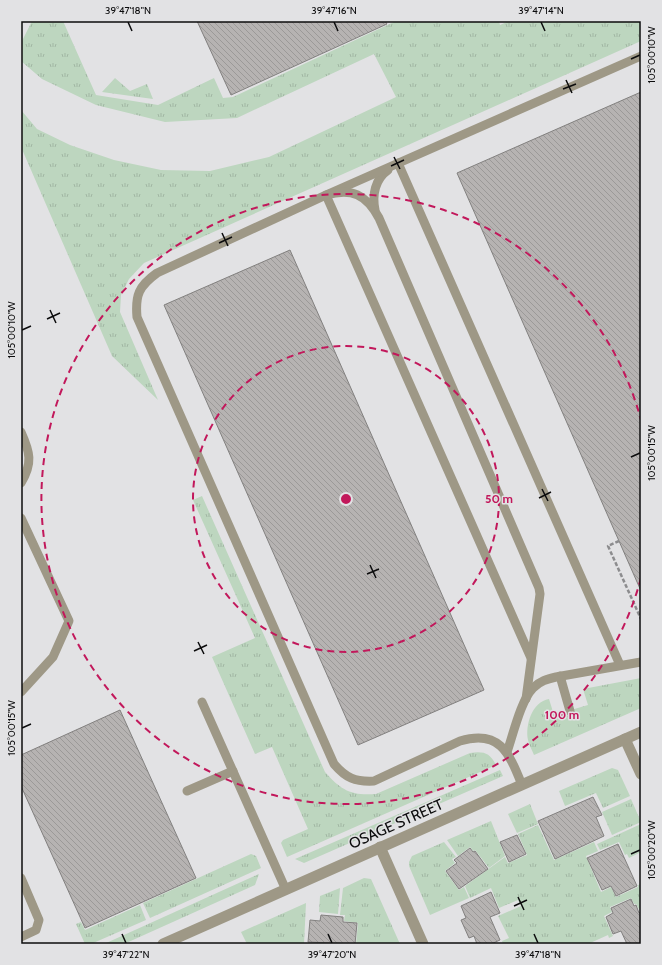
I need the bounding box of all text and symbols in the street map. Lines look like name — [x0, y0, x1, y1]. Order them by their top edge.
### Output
text: 39°47'18"N — [105, 4, 151, 17]
text: 39°47'16"N — [311, 4, 357, 17]
text: 39°47'14"N — [518, 4, 564, 17]
text: 105°00'10"W — [645, 26, 658, 84]
text: 105°00'10"W — [5, 301, 18, 359]
text: 105°00'15"W — [645, 425, 658, 481]
text: 50 m — [485, 491, 513, 506]
centre of rings — [339, 492, 353, 506]
text: 105°00'15"W — [5, 700, 18, 756]
text: 100 m — [545, 707, 579, 722]
street label: OSAGE STREET — [346, 795, 446, 853]
text: 105°00'20"W — [645, 820, 658, 880]
text: 39°47'22"N — [102, 948, 150, 961]
text: 39°47'20"N — [308, 948, 356, 961]
text: 39°47'18"N — [515, 948, 561, 961]

